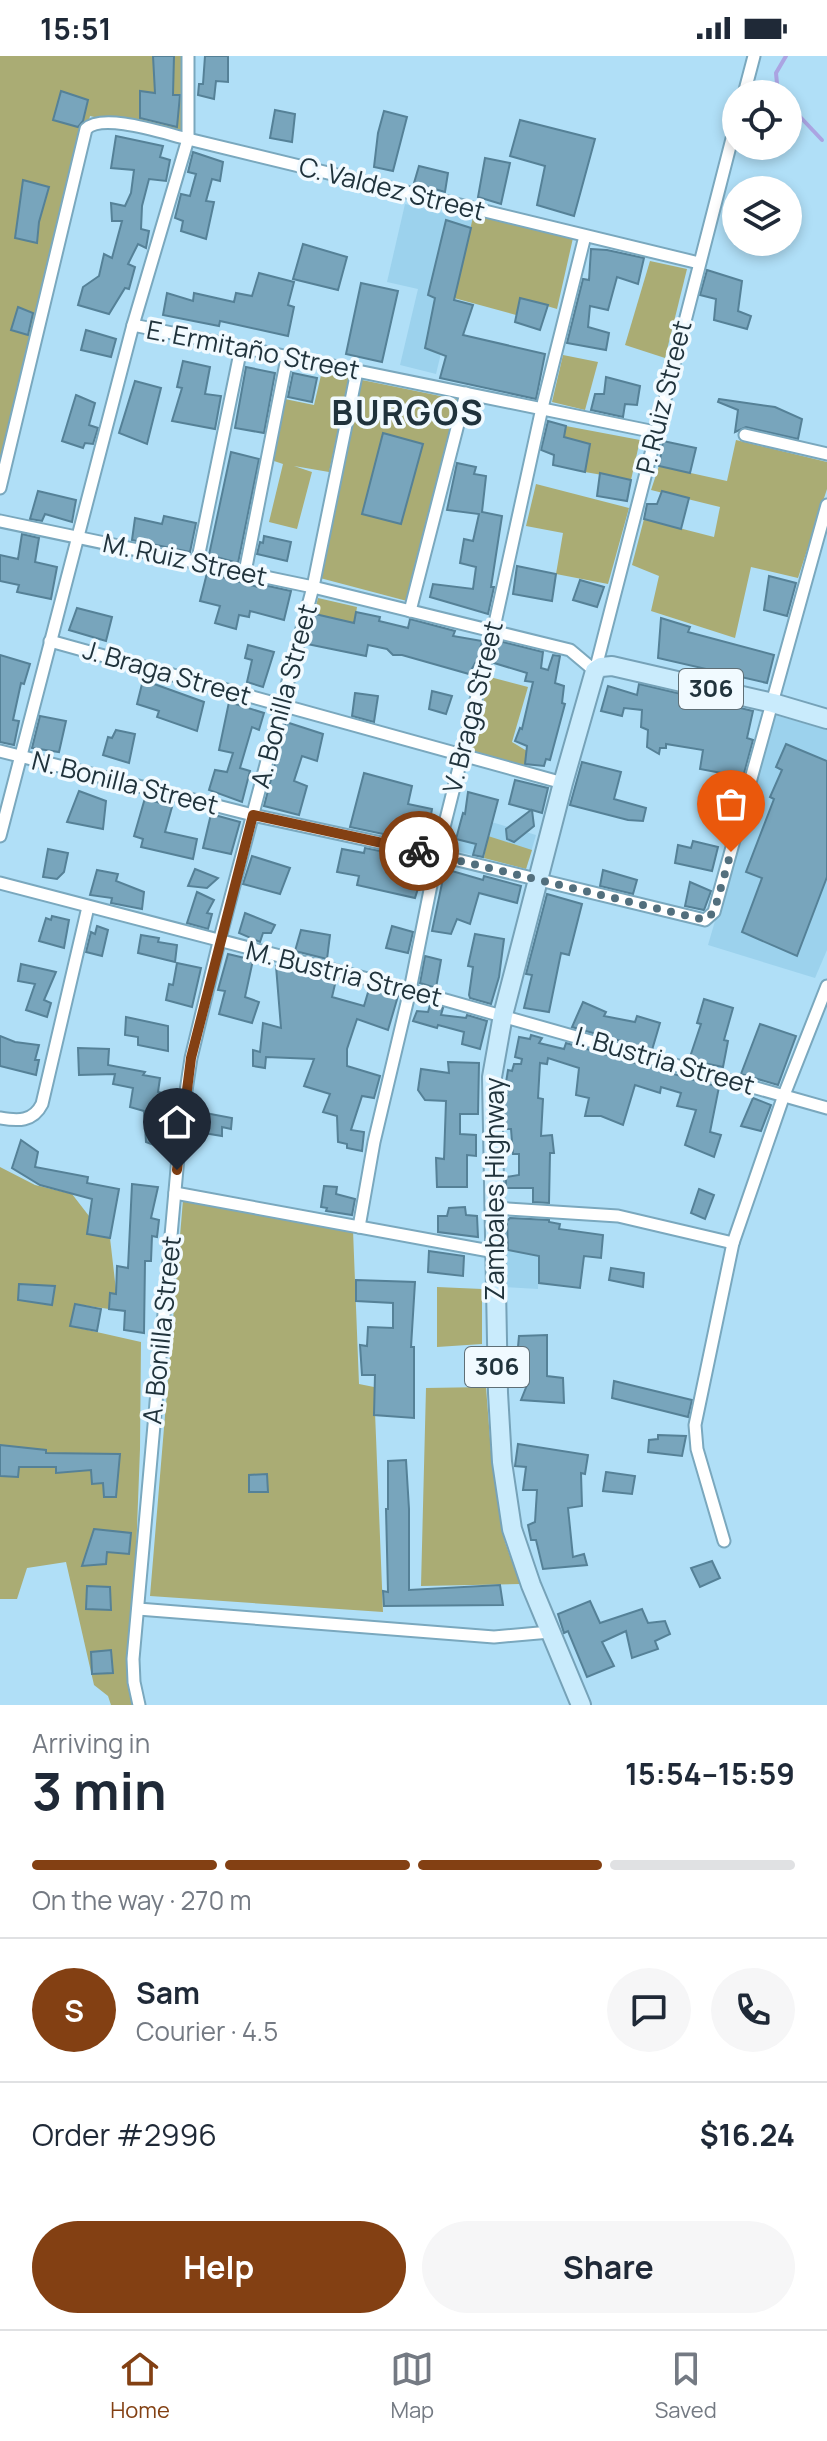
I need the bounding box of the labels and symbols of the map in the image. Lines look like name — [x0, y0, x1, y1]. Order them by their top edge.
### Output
street label: C. Valdez Street — [296, 148, 489, 228]
street label: E. Ermitaño Street — [144, 311, 363, 387]
street label: P. Ruiz Street — [627, 316, 699, 477]
district label: BURGOS — [331, 389, 485, 435]
street label: M. Ruiz Street — [100, 524, 271, 594]
street label: A. Bonilla Street — [241, 600, 325, 792]
street label: V. Braga Street — [433, 617, 511, 797]
street label: J. Braga Street — [79, 631, 255, 713]
road number: 306 — [679, 669, 743, 709]
street label: N. Bonilla Street — [28, 742, 222, 823]
pin — [697, 770, 765, 852]
courier — [379, 811, 459, 891]
street label: M. Bustria Street — [243, 931, 446, 1015]
street label: I. Bustria Street — [572, 1017, 759, 1103]
street label: Zambales Highway — [476, 1077, 512, 1301]
pin — [143, 1088, 211, 1170]
street label: A. Bonilla Street — [133, 1234, 189, 1426]
road number: 306 — [465, 1347, 529, 1387]

